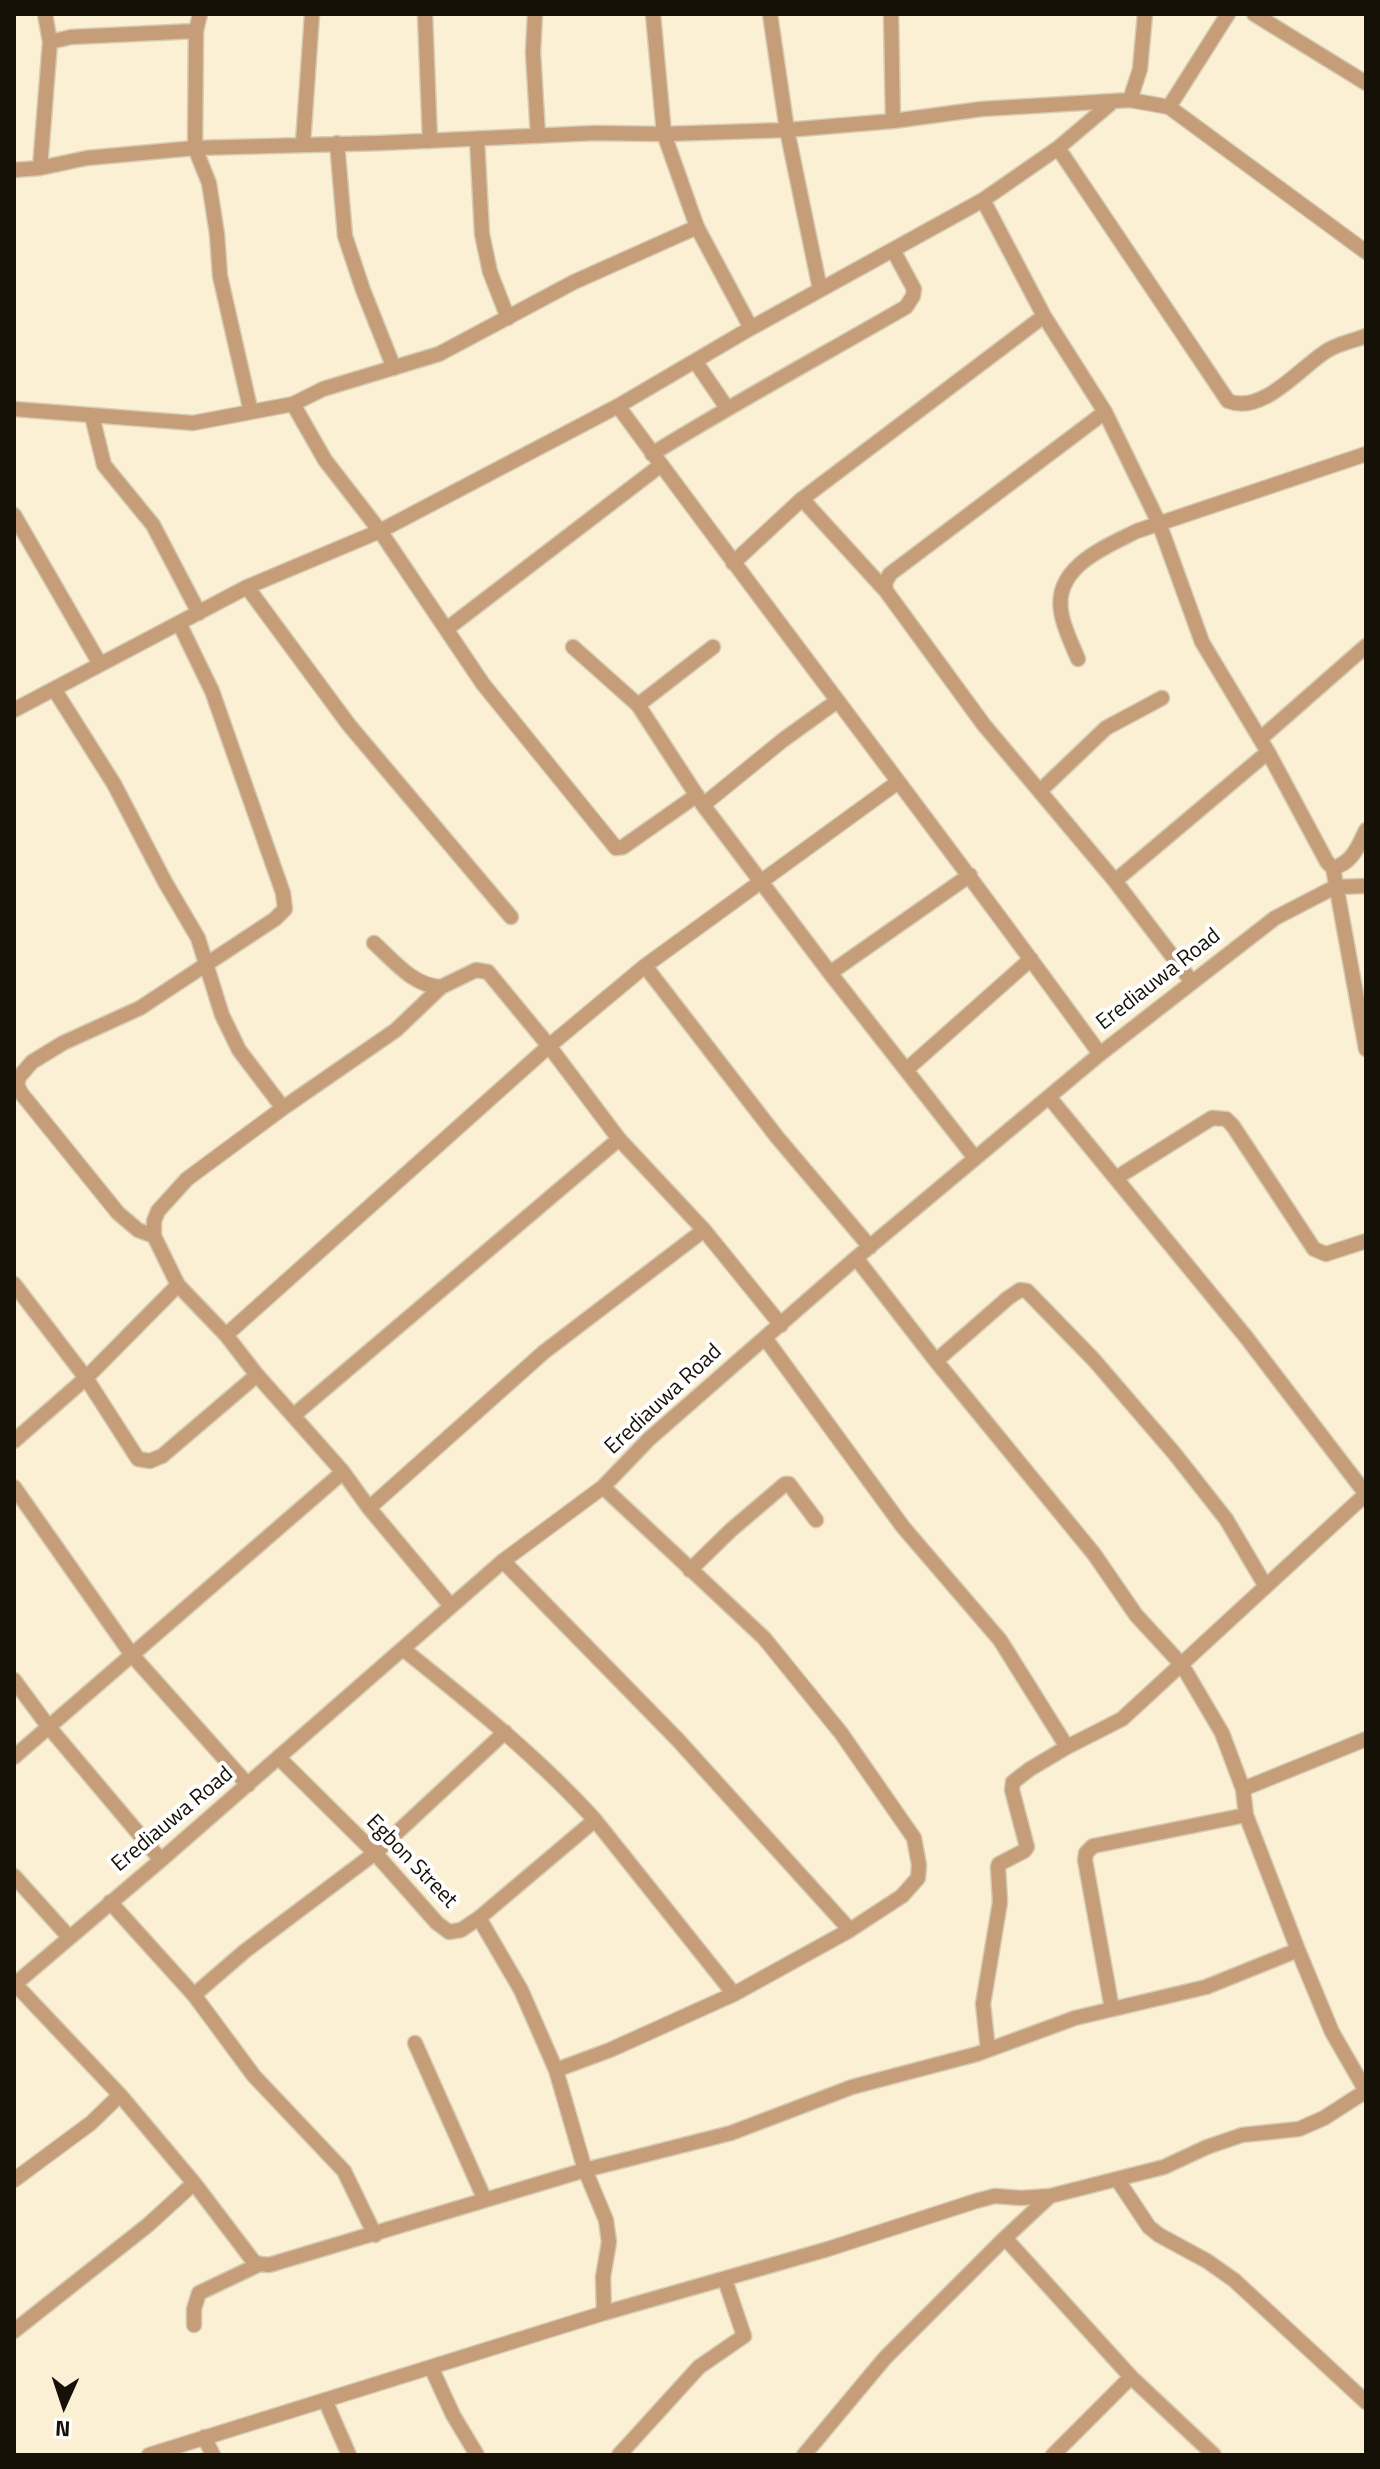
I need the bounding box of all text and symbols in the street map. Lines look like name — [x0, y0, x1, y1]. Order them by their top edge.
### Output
street label: Erediauwa Road — [1092, 923, 1226, 1037]
street label: Erediauwa Road — [600, 1339, 728, 1461]
street label: Erediauwa Road — [107, 1762, 239, 1878]
street label: Egbon Street — [360, 1810, 462, 1914]
north arrow — [24, 2365, 104, 2445]
text: N — [54, 2412, 71, 2446]

